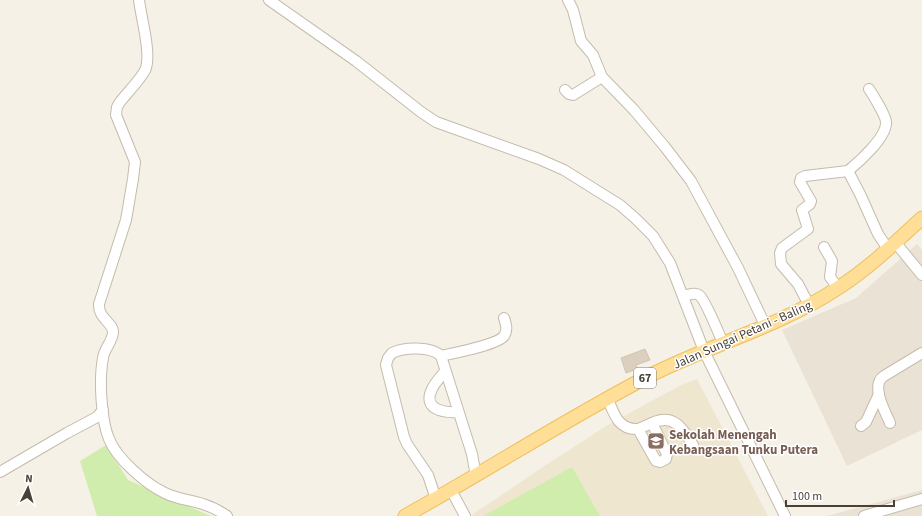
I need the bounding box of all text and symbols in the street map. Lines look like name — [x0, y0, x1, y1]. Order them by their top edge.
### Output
street label: Jalan Sungai Petani - Baling — [670, 296, 815, 374]
road number: 67 — [634, 368, 656, 388]
place label: Sekolah Menengah Kebangsaan Tunku Putera — [669, 426, 818, 459]
school or university icon: Sekolah Menengah Kebangsaan Tunku Putera — [646, 431, 666, 451]
north arrow — [8, 468, 48, 508]
text: N — [25, 471, 33, 486]
scale bar — [786, 482, 894, 508]
text: 100 m — [792, 488, 822, 505]

